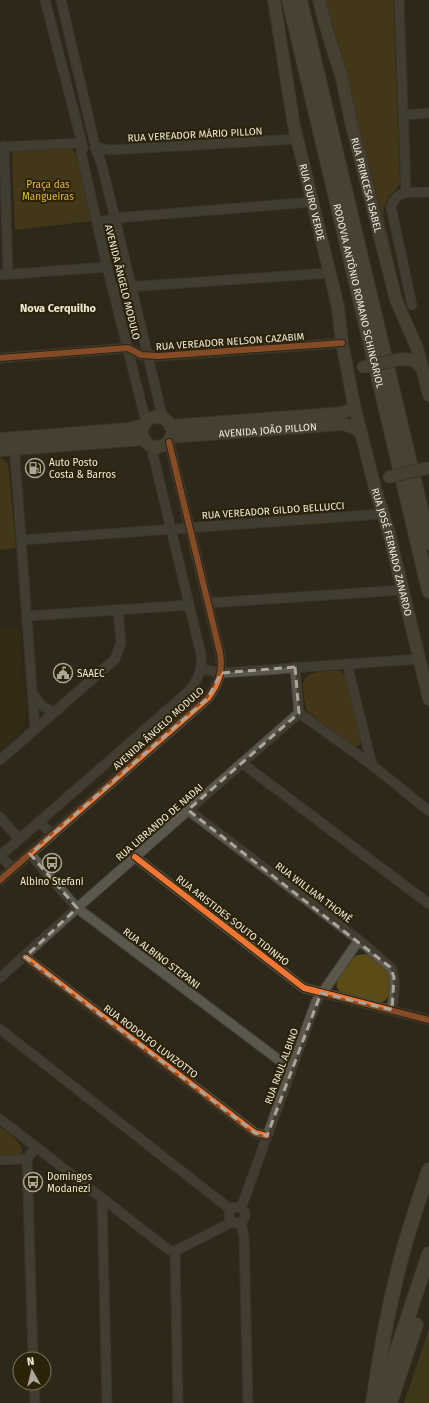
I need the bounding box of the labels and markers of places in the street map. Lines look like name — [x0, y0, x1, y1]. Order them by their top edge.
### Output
fuel station icon: Auto Posto Costa & Barros — [24, 457, 46, 479]
place label: Auto Posto Costa & Barros — [49, 457, 116, 481]
public building icon: SAAEC — [52, 662, 74, 684]
place label: SAAEC — [77, 668, 105, 680]
bus stop icon: Albino Stefani — [41, 852, 63, 874]
place label: Albino Stefani — [20, 876, 84, 888]
bus stop icon: Domingos Modanezi — [22, 1171, 44, 1193]
place label: Domingos Modanezi — [47, 1171, 92, 1195]

